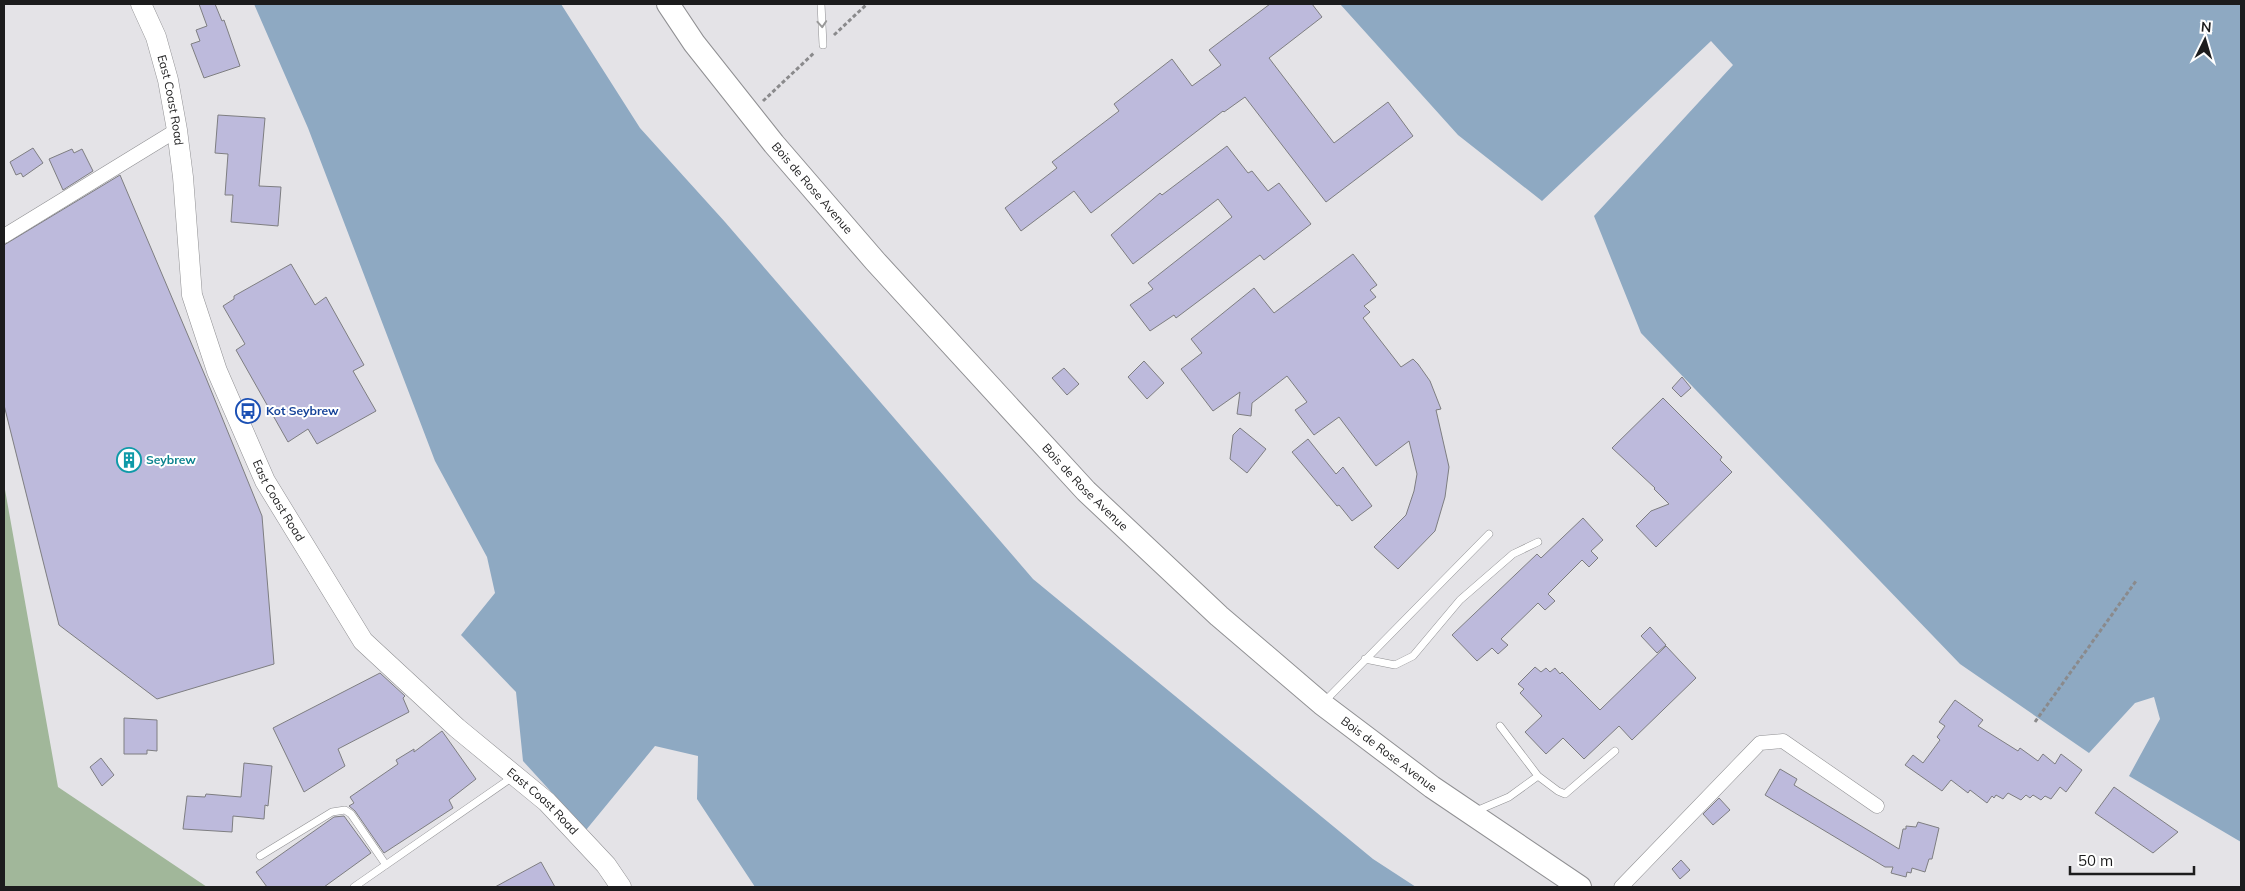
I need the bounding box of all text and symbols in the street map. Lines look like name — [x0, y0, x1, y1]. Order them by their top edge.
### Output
north arrow — [2180, 15, 2230, 65]
text: N — [2200, 18, 2212, 36]
one-way arrow — [816, 20, 827, 28]
street label: East Coast Road — [154, 53, 187, 146]
street label: Bois de Rose Avenue — [769, 139, 856, 237]
bus stop icon: Kot Seybrew — [235, 398, 261, 424]
place label: Kot Seybrew — [266, 403, 339, 418]
street label: Bois de Rose Avenue — [1039, 440, 1131, 534]
building icon: Seybrew — [116, 447, 142, 473]
place label: Seybrew — [146, 452, 196, 467]
street label: East Coast Road — [250, 457, 308, 544]
street label: Bois de Rose Avenue — [1338, 713, 1440, 795]
street label: East Coast Road — [504, 764, 582, 838]
scale bar — [2070, 844, 2194, 876]
text: 50 m — [2078, 851, 2113, 870]

